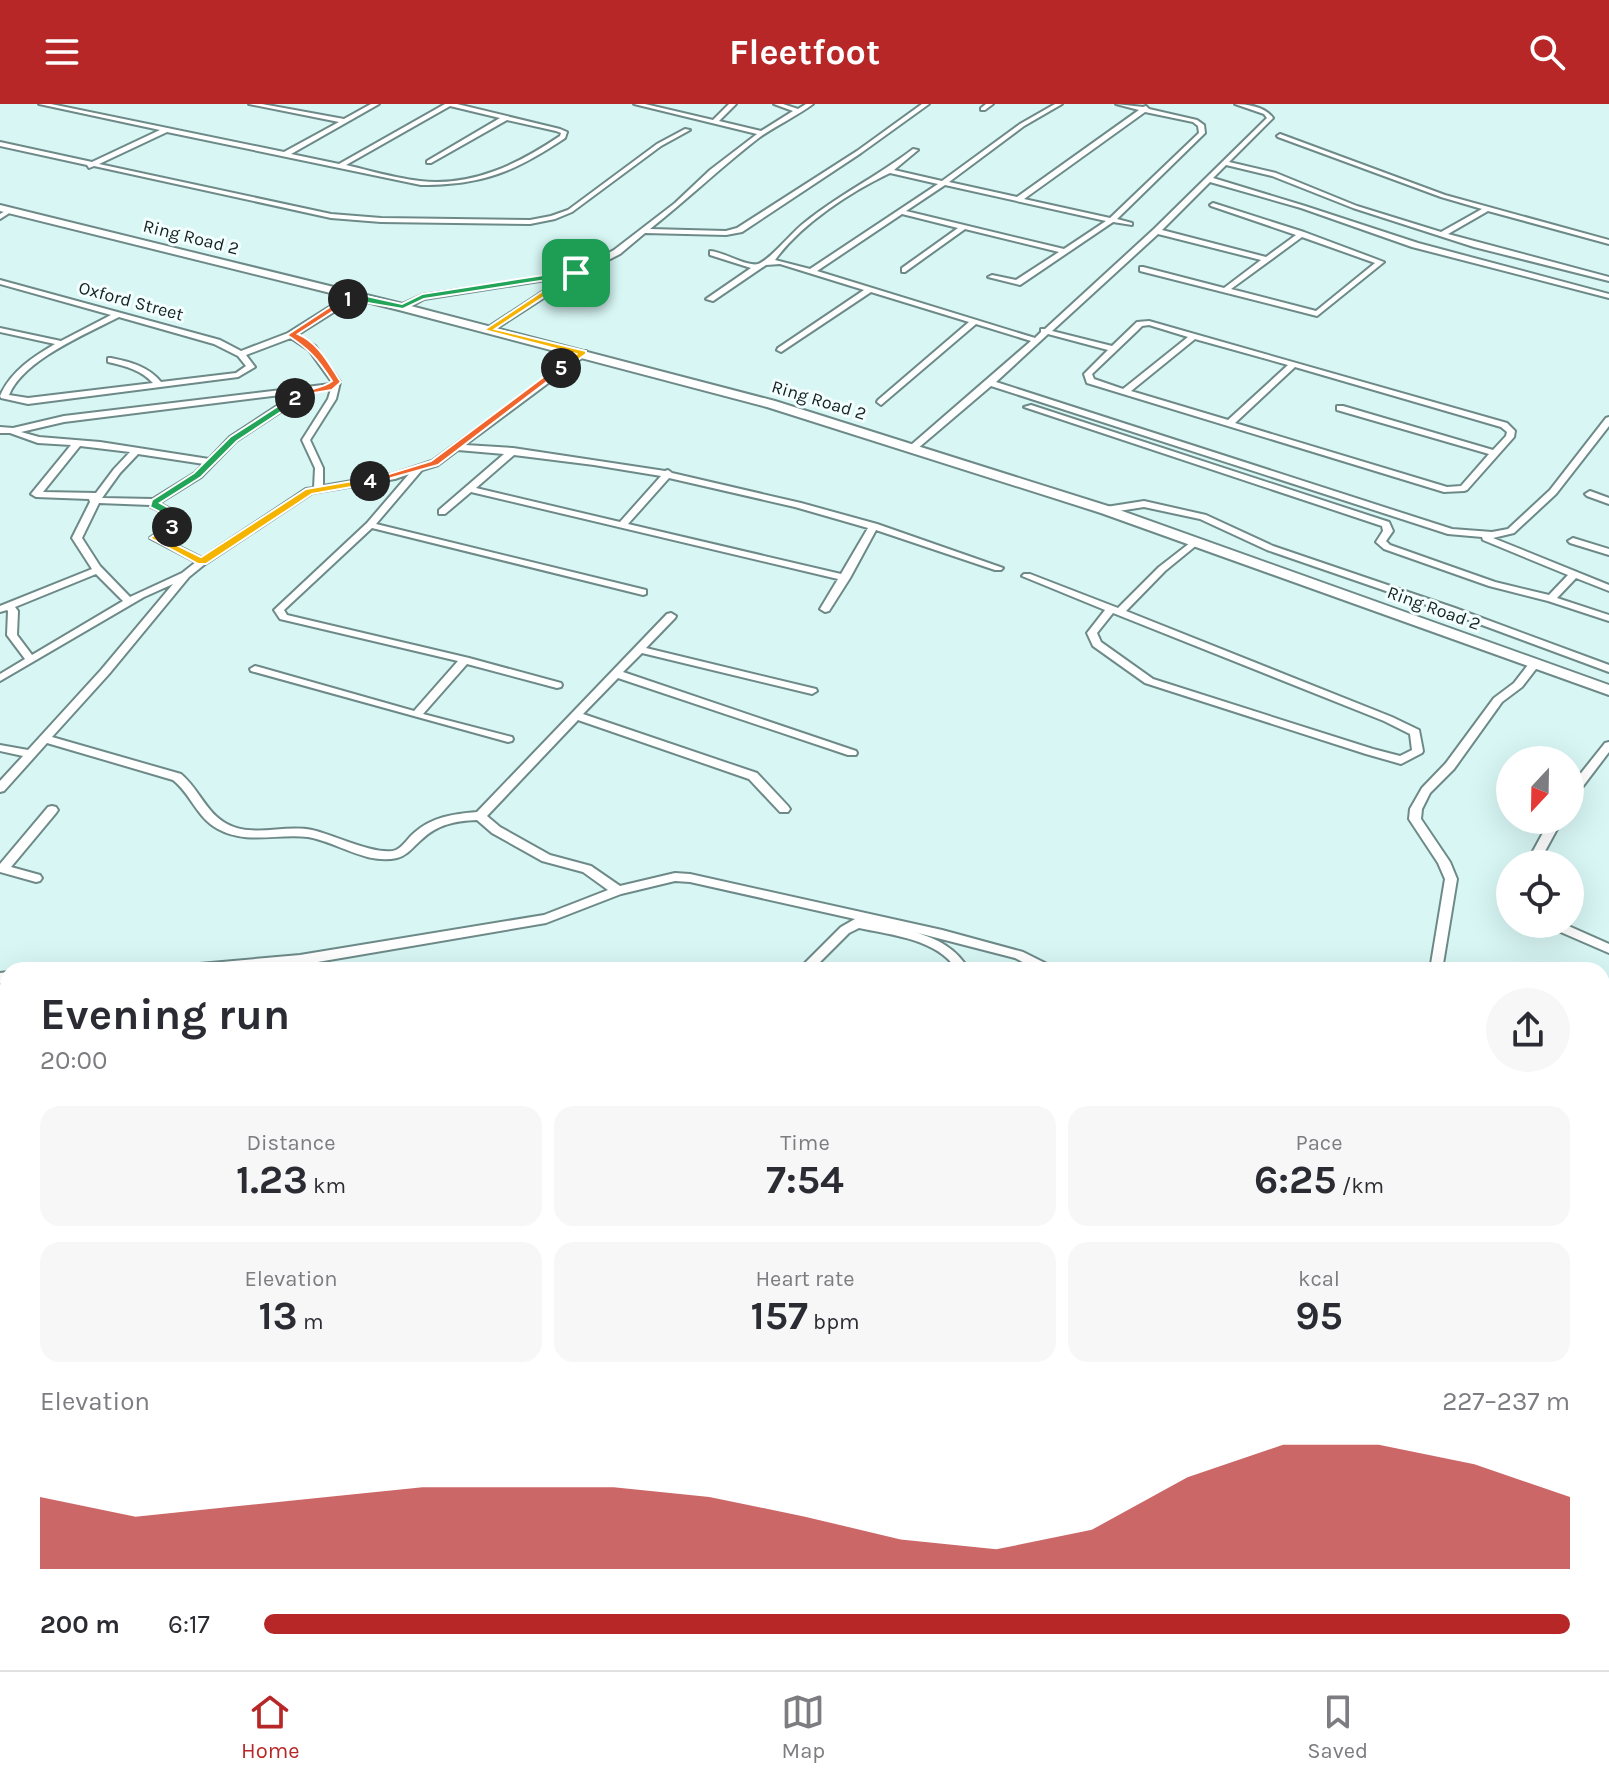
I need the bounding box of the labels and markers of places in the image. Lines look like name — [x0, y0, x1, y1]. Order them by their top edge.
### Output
pin — [542, 239, 610, 307]
pin: 1 — [328, 279, 368, 319]
pin: 5 — [541, 348, 581, 388]
pin: 2 — [275, 378, 315, 418]
pin: 4 — [350, 461, 390, 501]
pin: 3 — [152, 507, 192, 547]

